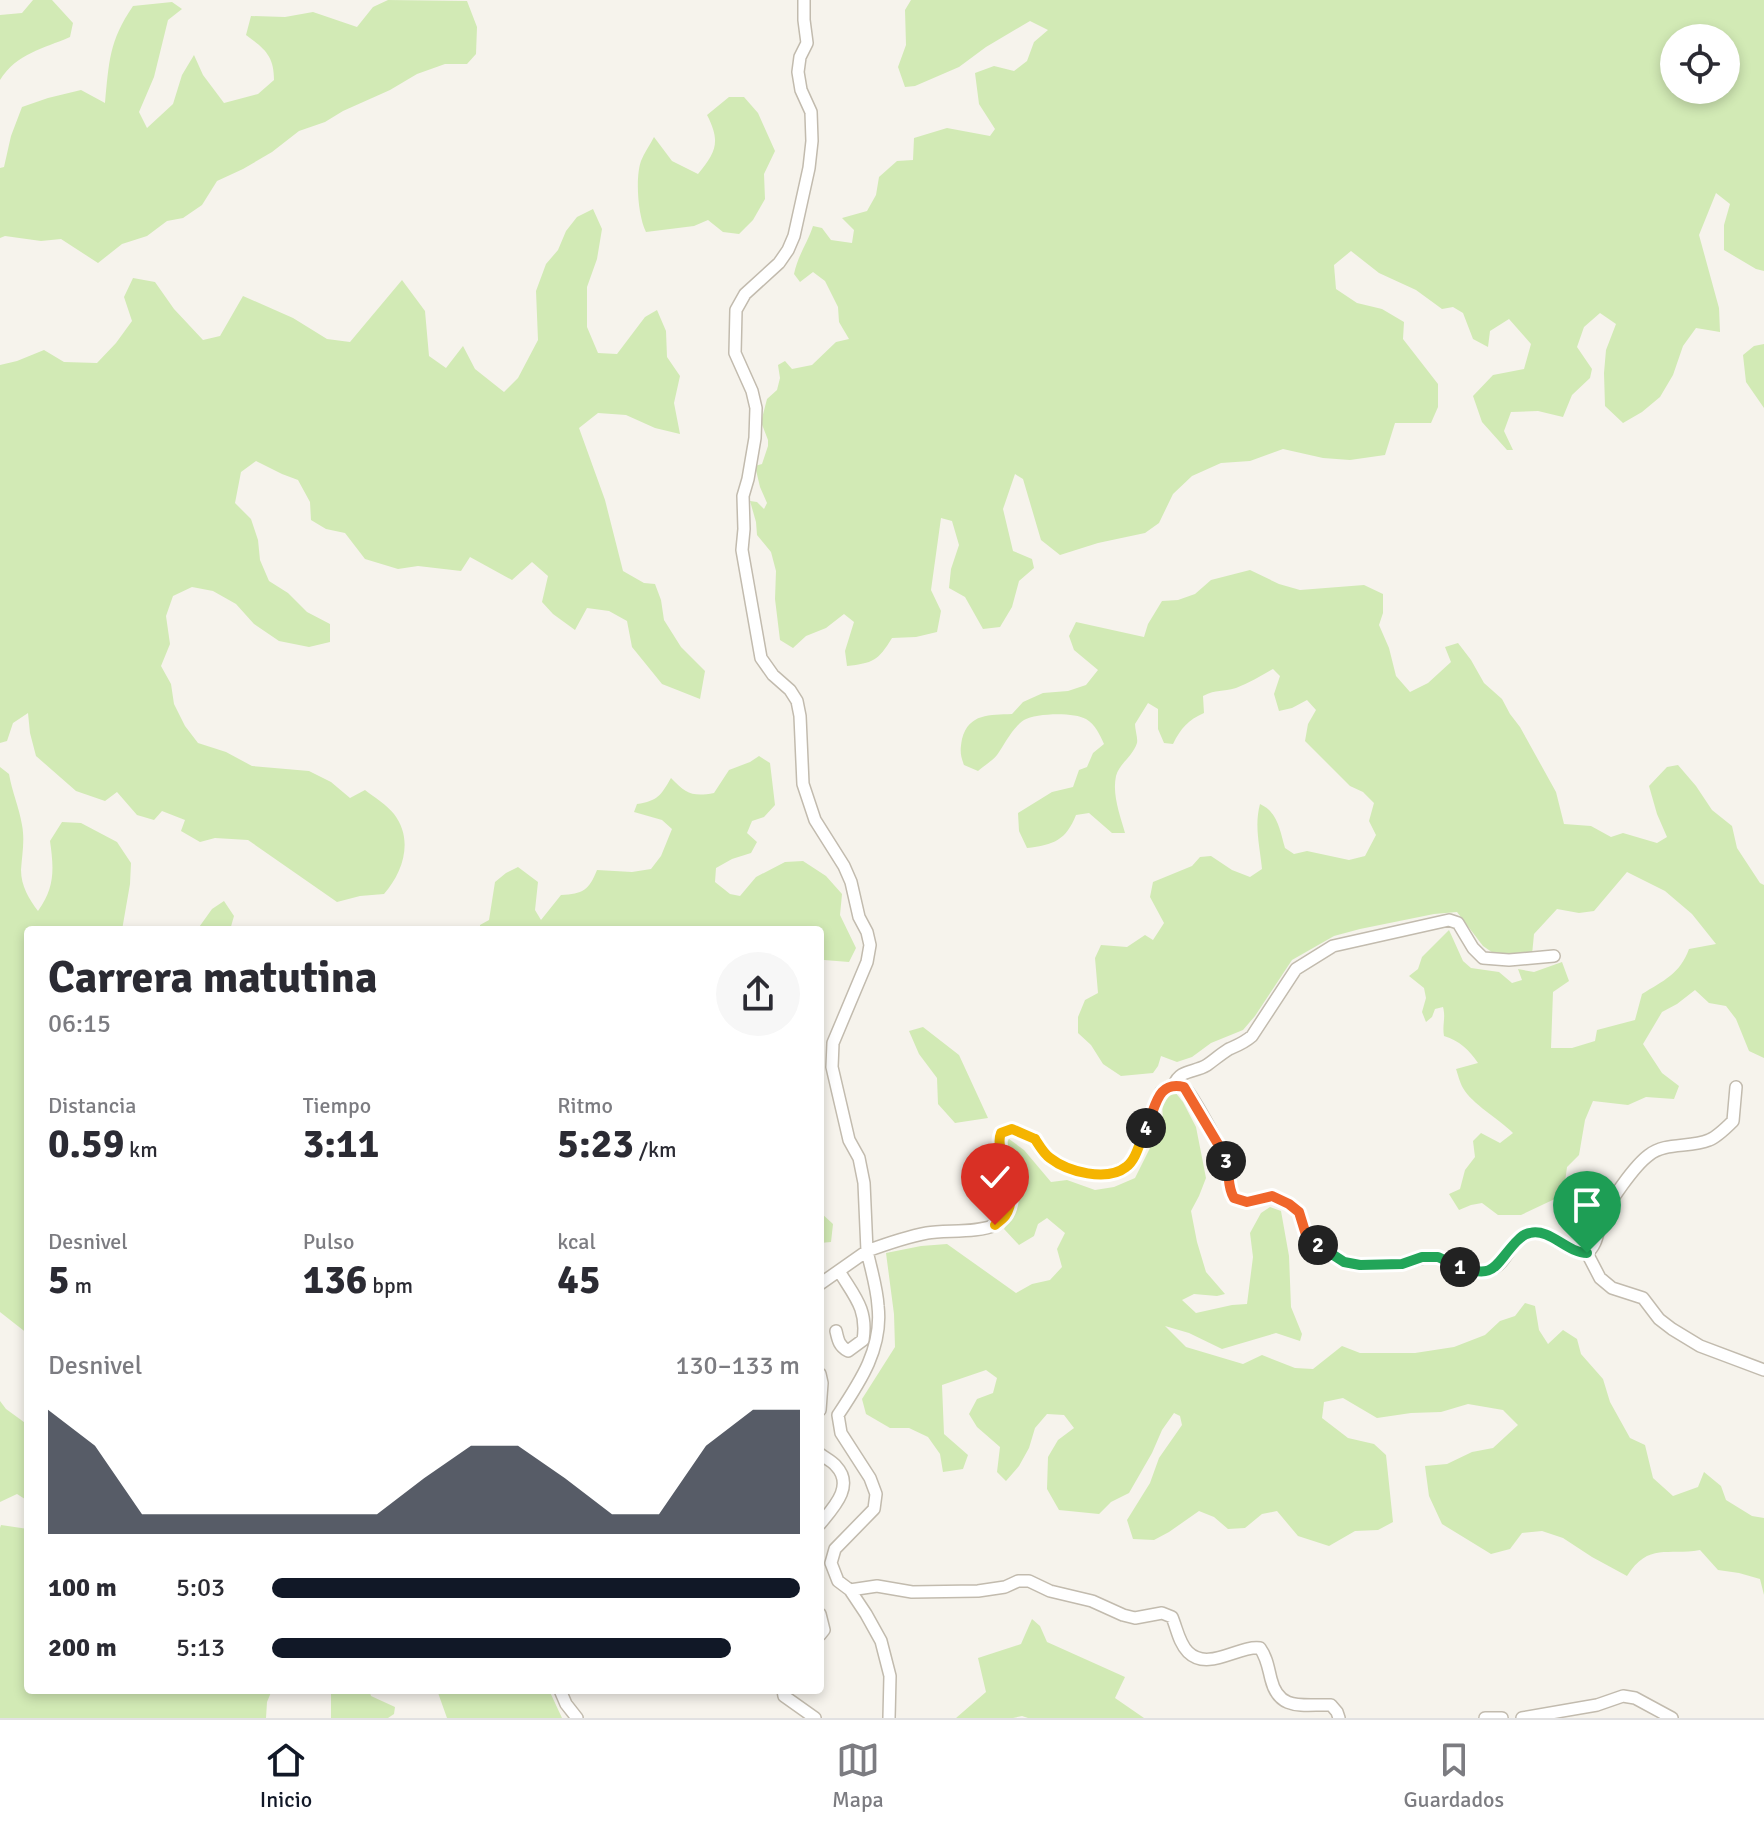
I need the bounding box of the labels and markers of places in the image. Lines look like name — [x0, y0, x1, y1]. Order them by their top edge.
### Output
pin: 4 — [1126, 1108, 1166, 1148]
pin: 3 — [1206, 1141, 1246, 1181]
pin — [961, 1143, 1029, 1225]
pin — [1553, 1171, 1621, 1253]
pin: 2 — [1298, 1225, 1338, 1265]
pin: 1 — [1440, 1247, 1480, 1287]

